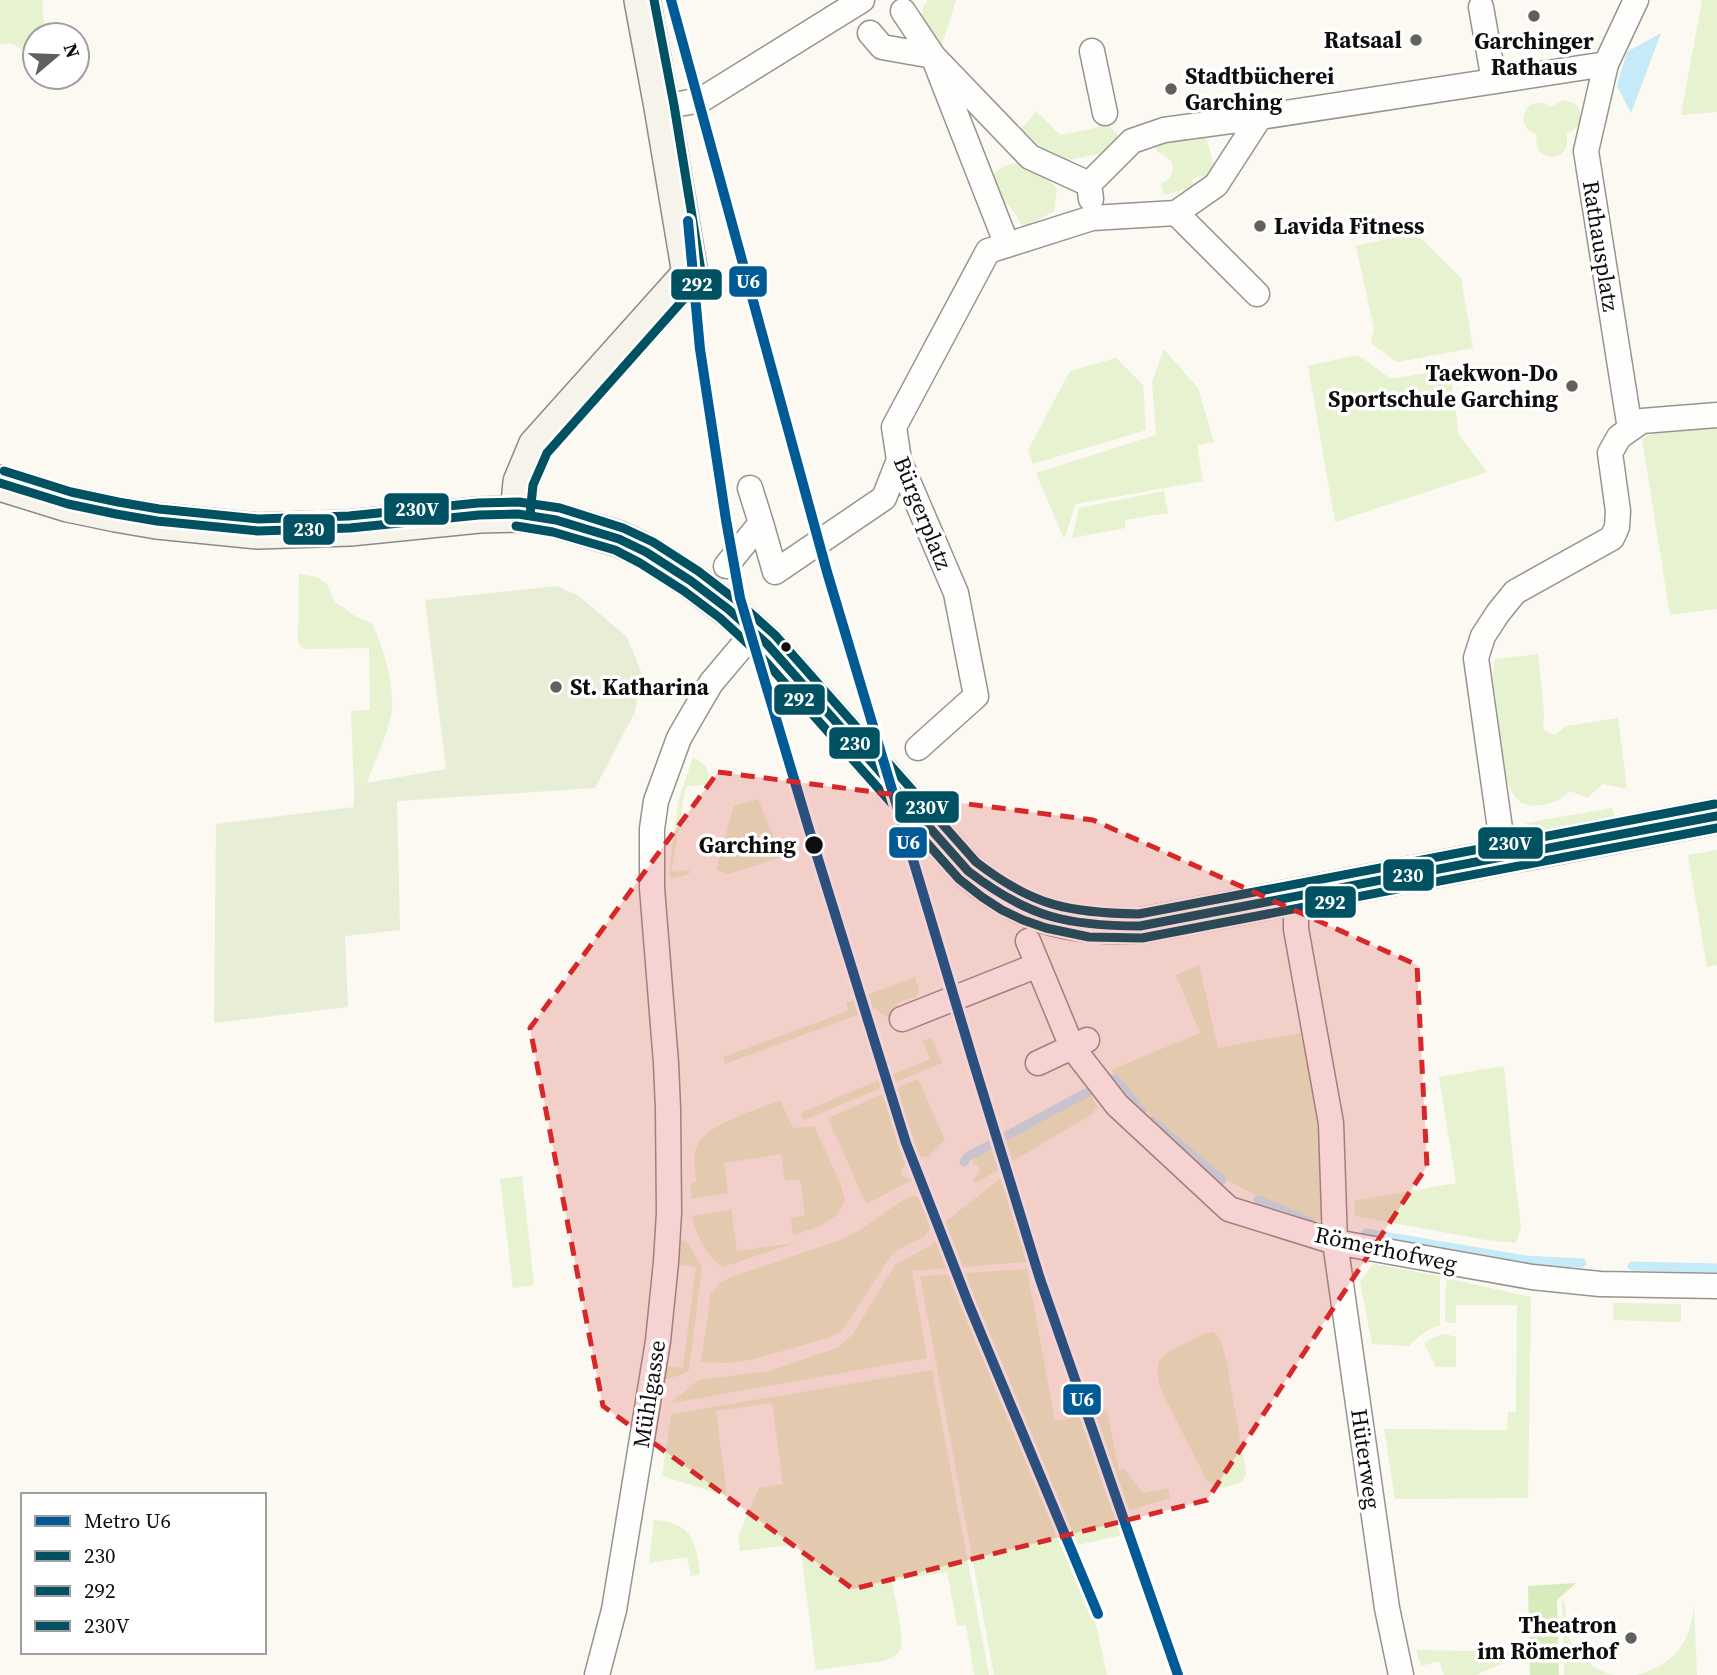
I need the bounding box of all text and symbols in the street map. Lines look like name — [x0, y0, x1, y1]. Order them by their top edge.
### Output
marker: Garchinger Rathaus — [1526, 8, 1542, 24]
north arrow — [21, 21, 91, 91]
place label: Ratsaal — [1324, 24, 1402, 56]
place label: Garchinger Rathaus — [1474, 25, 1594, 83]
marker: Ratsaal — [1408, 32, 1424, 48]
text: N — [58, 40, 87, 61]
place label: Stadtbücherei Garching — [1185, 60, 1334, 118]
marker: Stadtbücherei Garching — [1163, 81, 1179, 97]
street label: Rathausplatz — [1575, 178, 1627, 314]
place label: Lavida Fitness — [1274, 210, 1424, 242]
marker: Lavida Fitness — [1252, 218, 1268, 234]
line badge: U6 — [728, 265, 768, 298]
line badge: 292 — [670, 268, 723, 301]
text: U6 — [736, 268, 760, 294]
text: 292 — [682, 271, 712, 297]
place label: Taekwon-Do Sportschule Garching — [1328, 357, 1559, 415]
marker: Taekwon-Do Sportschule Garching — [1564, 378, 1580, 394]
street label: Bürgerplatz — [886, 452, 960, 574]
line badge: 230V — [383, 492, 450, 526]
text: 230V — [395, 496, 439, 522]
line badge: 230 — [282, 513, 336, 546]
text: 230 — [294, 516, 324, 542]
unlabelled marker — [779, 640, 793, 654]
place label: St. Katharina — [570, 671, 710, 703]
marker: St. Katharina — [548, 679, 564, 695]
line badge: 292 — [773, 683, 826, 716]
text: 292 — [784, 686, 814, 712]
line badge: 230 — [828, 726, 881, 760]
text: 230 — [840, 730, 870, 756]
line badge: 230V — [894, 790, 960, 824]
text: 230V — [905, 794, 949, 820]
line badge: U6 — [888, 826, 928, 859]
line badge: 230V — [1477, 826, 1544, 860]
place label: Garching — [699, 829, 797, 861]
text: U6 — [896, 829, 920, 855]
text: 230V — [1488, 830, 1532, 856]
marker: Garching — [803, 834, 825, 856]
line badge: 230 — [1382, 858, 1435, 892]
text: 230 — [1393, 862, 1423, 888]
line badge: 292 — [1304, 885, 1357, 919]
text: 292 — [1315, 889, 1345, 915]
street label: Römerhofweg — [1312, 1218, 1460, 1280]
street label: Mühlgasse — [625, 1338, 673, 1450]
line badge: U6 — [1062, 1383, 1102, 1416]
text: U6 — [1070, 1386, 1094, 1412]
street label: Hüterweg — [1343, 1407, 1389, 1511]
legend — [21, 1493, 266, 1654]
text: Metro U6 — [84, 1506, 171, 1535]
text: 230 — [84, 1541, 116, 1570]
text: 292 — [84, 1576, 116, 1605]
place label: Theatron im Römerhof — [1477, 1609, 1620, 1667]
text: 230V — [84, 1611, 130, 1640]
marker: Theatron im Römerhof — [1623, 1630, 1639, 1646]

